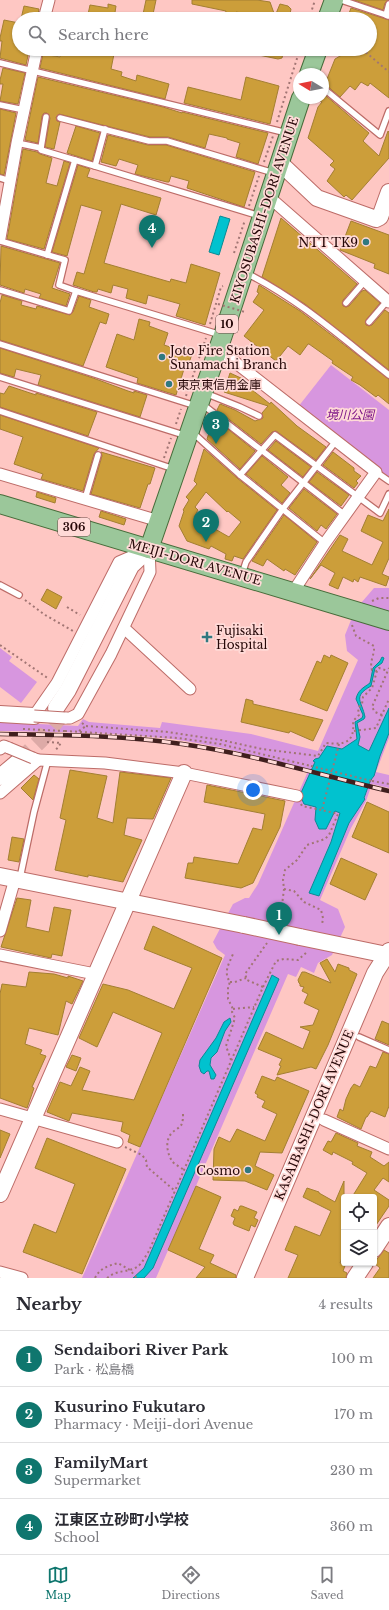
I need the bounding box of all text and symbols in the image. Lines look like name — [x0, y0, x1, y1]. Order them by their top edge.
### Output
search box — [12, 12, 377, 56]
icon: search — [26, 23, 48, 45]
text: Search here — [58, 25, 149, 44]
north arrow — [293, 68, 329, 104]
street label: KIYOSUBASHI-DORI AVENUE — [227, 115, 301, 305]
pin: 4 — [139, 215, 165, 248]
place label: NTT TK9 — [298, 235, 358, 250]
marker: NTT TK9 — [361, 237, 371, 247]
road number: 10 — [216, 315, 238, 333]
place label: Joto Fire Station Sunamachi Branch — [168, 343, 287, 372]
marker: Joto Fire Station Sunamachi Branch — [157, 352, 167, 362]
place label: 東京東信用金庫 — [177, 377, 261, 392]
marker: 東京東信用金庫 — [164, 379, 174, 389]
park label: 境川公園 — [326, 407, 376, 422]
pin: 3 — [203, 411, 229, 444]
pin: 2 — [193, 509, 219, 542]
road number: 306 — [58, 518, 90, 536]
street label: MEIJI-DORI AVENUE — [127, 536, 263, 588]
place label: Fujisaki Hospital — [216, 623, 267, 652]
marker: Fujisaki Hospital — [201, 631, 213, 643]
your location — [243, 780, 263, 800]
pin: 1 — [266, 902, 292, 935]
street label: KASAIBASHI-DORI AVENUE — [271, 1027, 357, 1202]
place label: Cosmo — [196, 1163, 240, 1178]
marker: Cosmo — [243, 1165, 253, 1175]
map controls — [341, 1194, 377, 1266]
button: locate — [341, 1194, 377, 1230]
button: layers — [341, 1230, 377, 1266]
text: Nearby — [16, 1294, 82, 1315]
text: 4 results — [319, 1296, 373, 1313]
text: Sendaibori River Park — [54, 1340, 228, 1359]
text: 1 — [26, 1350, 32, 1367]
text: 100 m — [331, 1350, 373, 1367]
text: Park · 松島橋 — [54, 1361, 134, 1378]
text: Kusurino Fukutaro — [54, 1397, 205, 1416]
text: 2 — [25, 1406, 33, 1423]
text: 170 m — [334, 1406, 373, 1423]
text: Pharmacy · Meiji-dori Avenue — [54, 1416, 253, 1433]
text: FamilyMart — [54, 1453, 148, 1472]
text: 3 — [25, 1462, 33, 1479]
text: 230 m — [330, 1462, 373, 1479]
text: Supermarket — [54, 1472, 141, 1489]
text: 江東区立砂町小学校 — [54, 1510, 189, 1529]
text: 4 — [25, 1518, 33, 1535]
text: 360 m — [330, 1518, 373, 1535]
text: School — [54, 1529, 100, 1546]
tab: Map — [45, 1564, 71, 1602]
tab: Directions — [161, 1564, 220, 1602]
tab: Saved — [311, 1564, 344, 1602]

